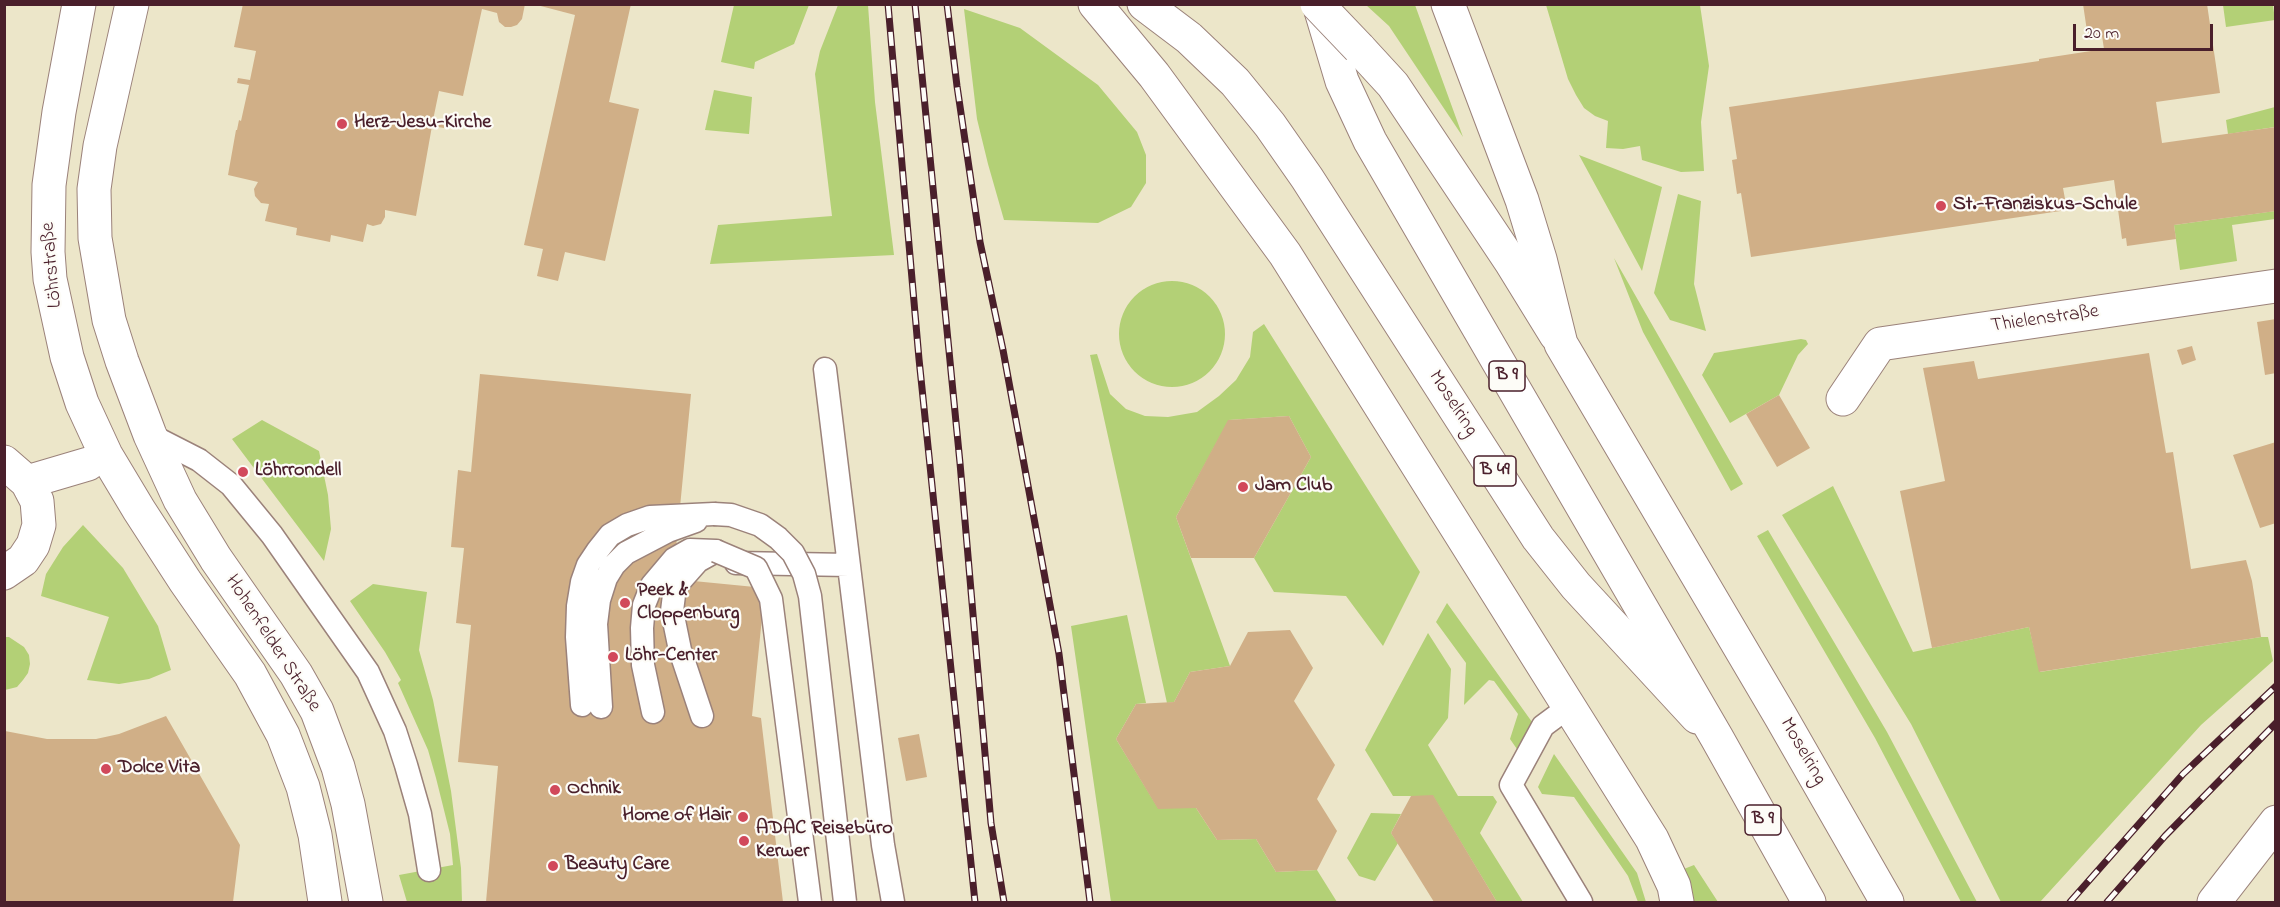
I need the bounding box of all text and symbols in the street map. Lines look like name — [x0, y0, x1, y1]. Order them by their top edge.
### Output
scale bar — [2076, 12, 2216, 50]
text: 20 m — [2084, 21, 2119, 47]
place label: Herz-Jesu-Kirche — [354, 112, 491, 136]
marker: Herz-Jesu-Kirche — [335, 117, 349, 131]
place label: St.-Franziskus-Schule — [1953, 194, 2137, 218]
marker: St.-Franziskus-Schule — [1934, 199, 1948, 213]
street label: Löhrstraße — [37, 221, 69, 309]
street label: Thielenstraße — [1989, 301, 2101, 339]
road number: B 9 — [1489, 361, 1525, 391]
street label: Moselring — [1422, 367, 1482, 441]
road number: B 49 — [1474, 456, 1516, 486]
place label: Löhrrondell — [255, 460, 341, 484]
marker: Löhrrondell — [236, 465, 250, 479]
place label: Jam Club — [1255, 475, 1332, 499]
marker: Jam Club — [1236, 480, 1250, 494]
street label: Hohenfelder Straße — [219, 571, 325, 717]
place label: Peek & Cloppenburg — [637, 580, 739, 627]
marker: Peek & Cloppenburg — [618, 596, 632, 610]
place label: Löhr-Center — [625, 645, 717, 669]
marker: Löhr-Center — [606, 650, 620, 664]
street label: Moselring — [1773, 714, 1831, 790]
place label: Dolce Vita — [118, 757, 200, 781]
marker: Dolce Vita — [99, 762, 113, 776]
place label: Ochnik — [567, 778, 621, 802]
marker: Ochnik — [548, 783, 562, 797]
place label: Home of Hair — [623, 805, 731, 829]
road number: B 9 — [1745, 805, 1781, 835]
marker: Home of Hair — [736, 810, 750, 824]
place label: ADAC Reisebüro Kerwer — [756, 818, 893, 865]
marker: ADAC Reisebüro Kerwer — [737, 834, 751, 848]
place label: Beauty Care — [565, 854, 669, 878]
marker: Beauty Care — [546, 859, 560, 873]

